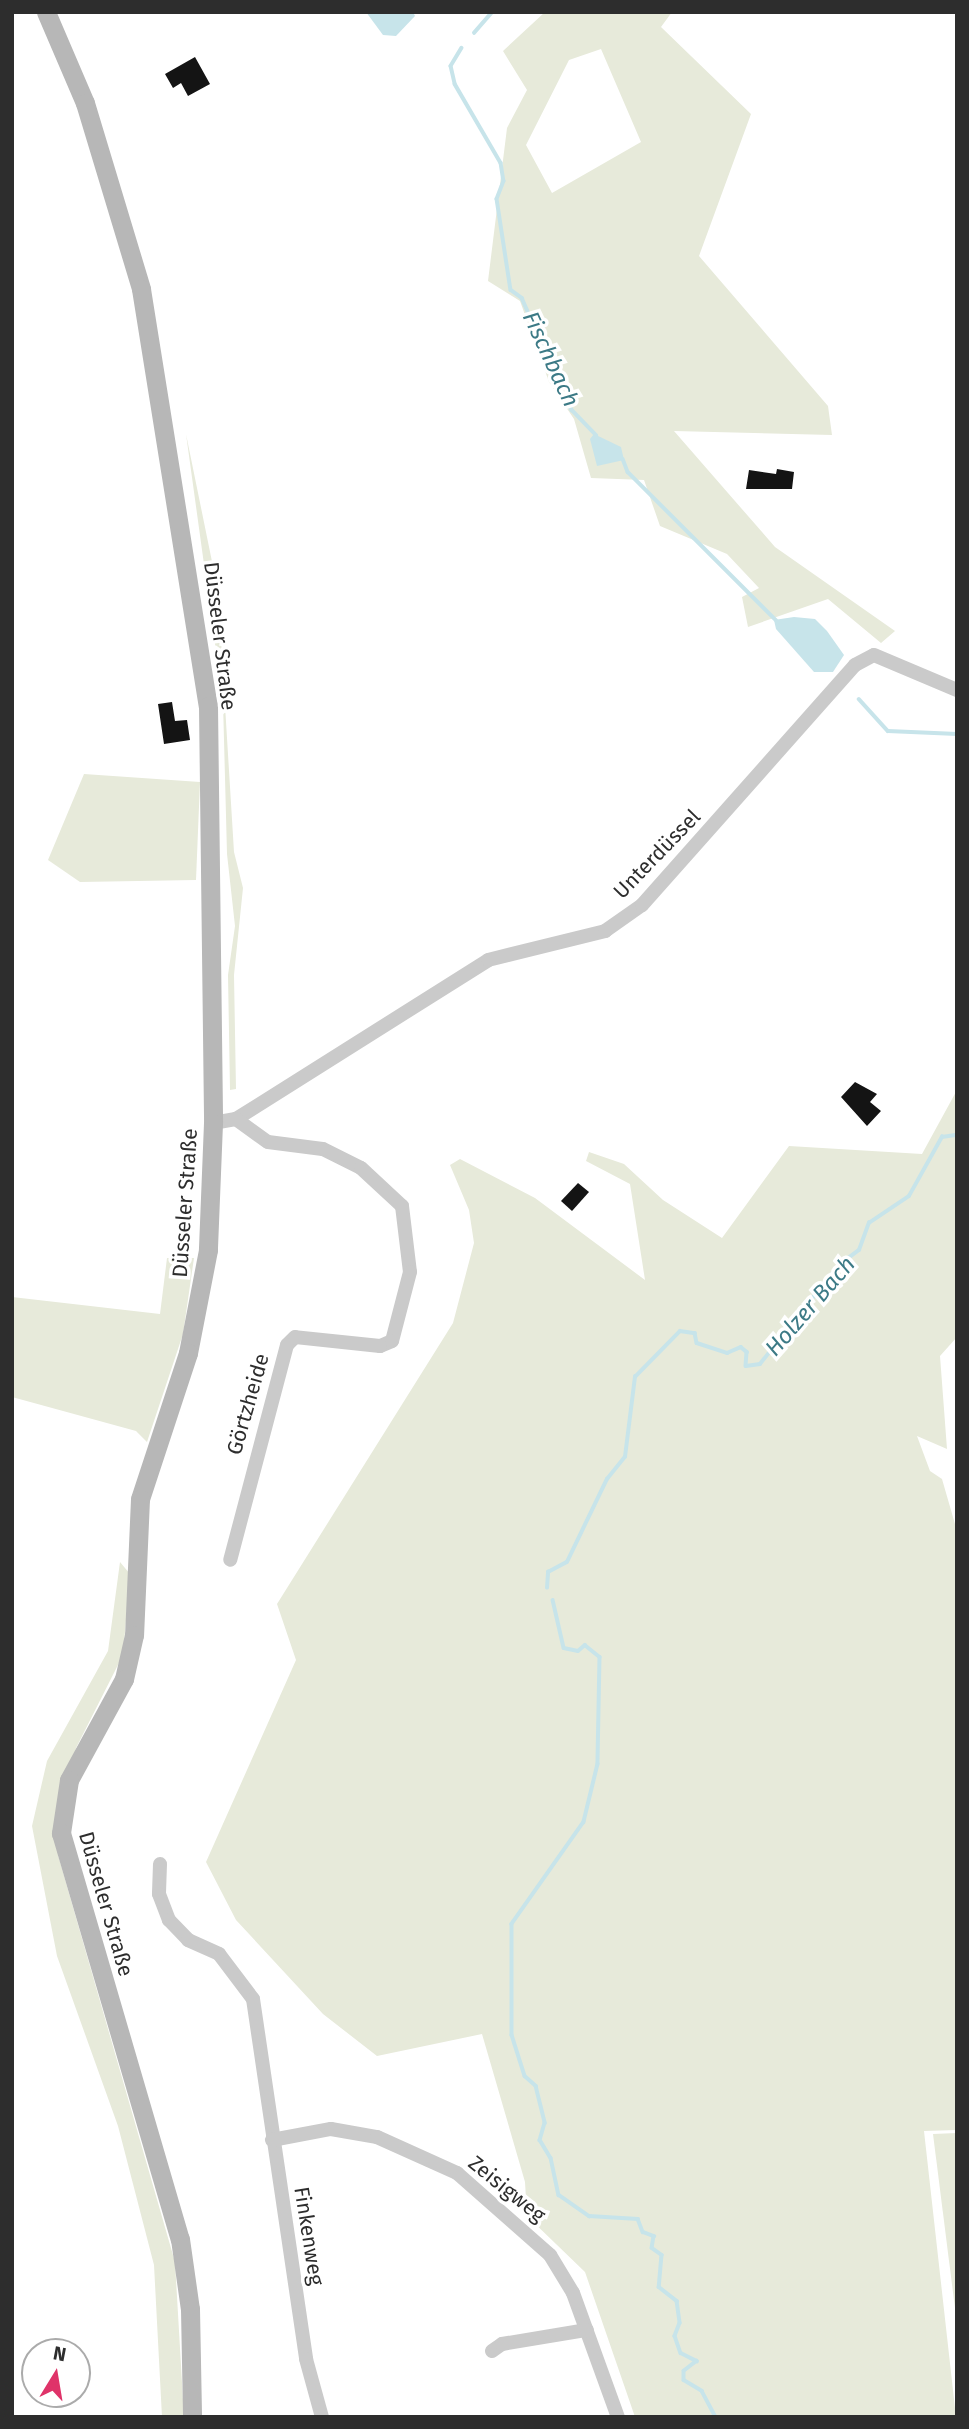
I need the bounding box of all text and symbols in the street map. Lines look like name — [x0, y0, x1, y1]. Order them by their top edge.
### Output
water label: Fischbach — [517, 307, 585, 411]
street label: Düsseler Straße — [198, 560, 242, 712]
street label: Unterdüssel — [608, 804, 706, 904]
street label: Düsseler Straße — [167, 1128, 203, 1278]
water label: Holzer Bach — [759, 1250, 861, 1362]
street label: Görtzheide — [222, 1351, 274, 1457]
street label: Düsseler Straße — [73, 1829, 139, 1979]
street label: Zeisigweg — [463, 2150, 551, 2228]
street label: Finkenweg — [289, 2185, 329, 2287]
north arrow — [21, 2338, 91, 2408]
text: N — [51, 2341, 68, 2366]

